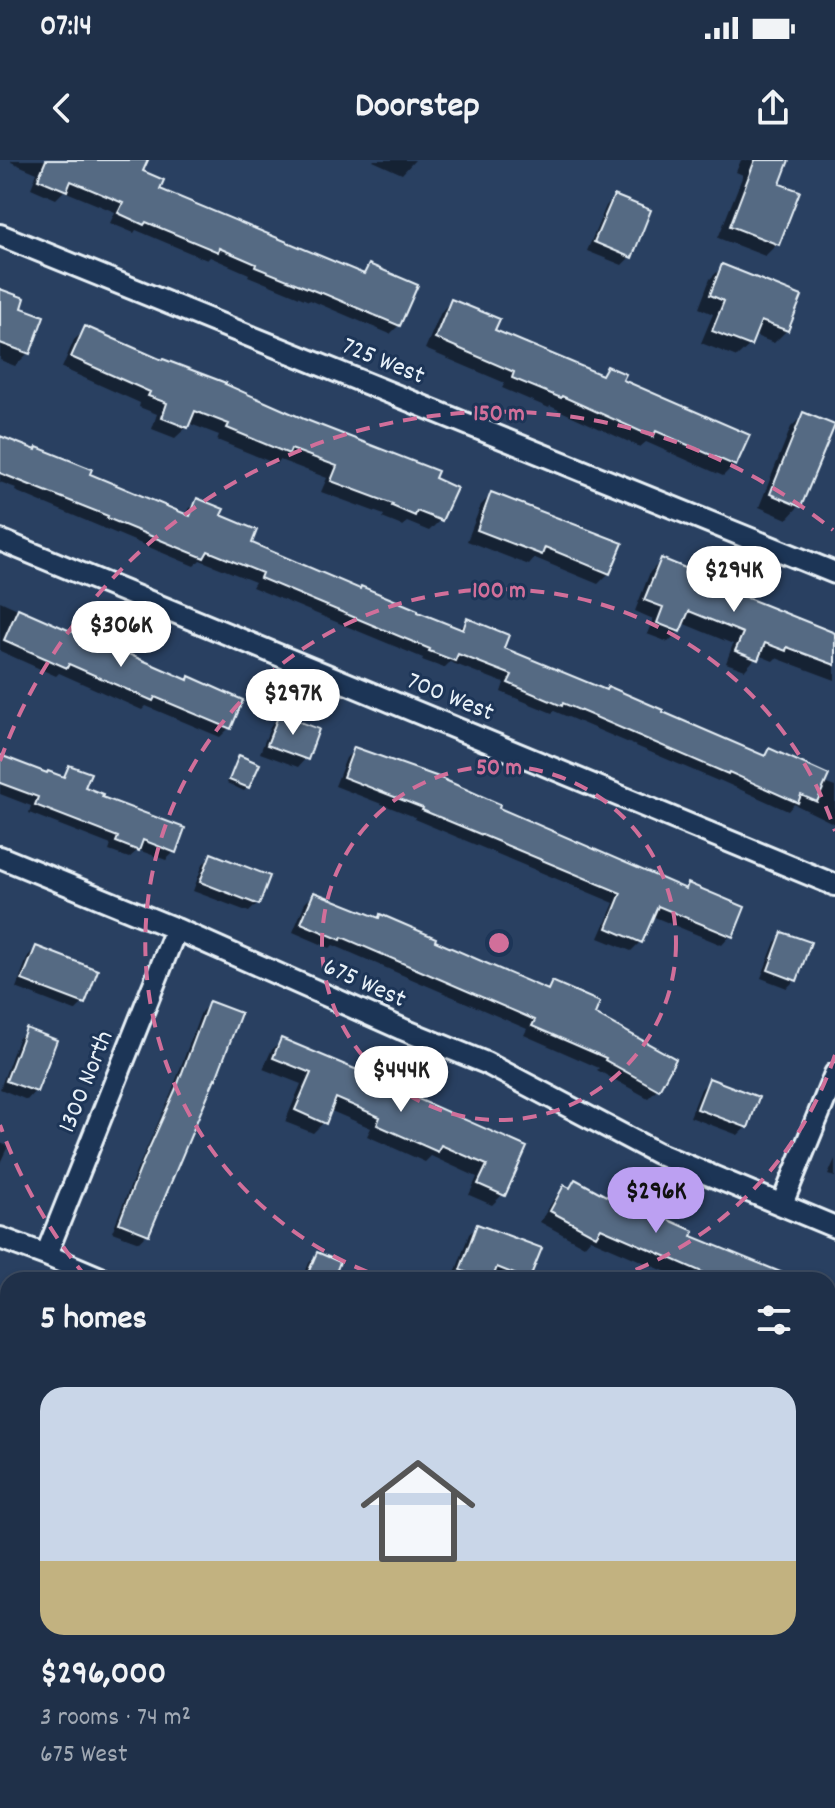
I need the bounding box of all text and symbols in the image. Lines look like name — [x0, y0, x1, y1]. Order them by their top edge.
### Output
text: 07:14 — [40, 7, 92, 50]
text: Doorstep — [355, 82, 480, 134]
icon: back — [40, 86, 84, 130]
icon: share — [751, 86, 795, 130]
street label: 725 West — [336, 329, 430, 395]
text: 150 m — [473, 398, 525, 432]
pin: $294K — [678, 546, 790, 614]
text: $294K — [704, 553, 764, 590]
text: 100 m — [472, 575, 526, 609]
pin: $306K — [65, 601, 177, 669]
text: $306K — [89, 608, 153, 645]
street label: 700 West — [401, 664, 500, 732]
pin: $297K — [237, 669, 349, 737]
text: $297K — [264, 676, 322, 713]
text: 50 m — [476, 752, 522, 786]
centre of rings — [485, 929, 513, 957]
street label: 675 West — [316, 949, 412, 1019]
street label: 1300 North — [50, 1025, 124, 1139]
pin: $444K — [345, 1046, 457, 1114]
text: $444K — [372, 1053, 430, 1090]
pin: $296K — [600, 1167, 712, 1235]
text: $296K — [625, 1174, 687, 1211]
text: 5 homes — [40, 1296, 147, 1345]
icon: filters — [752, 1298, 796, 1342]
icon: home — [346, 1439, 490, 1583]
text: $296,000 — [40, 1651, 166, 1700]
text: 3 rooms · 74 m² — [40, 1700, 191, 1737]
text: 675 West — [40, 1737, 128, 1774]

